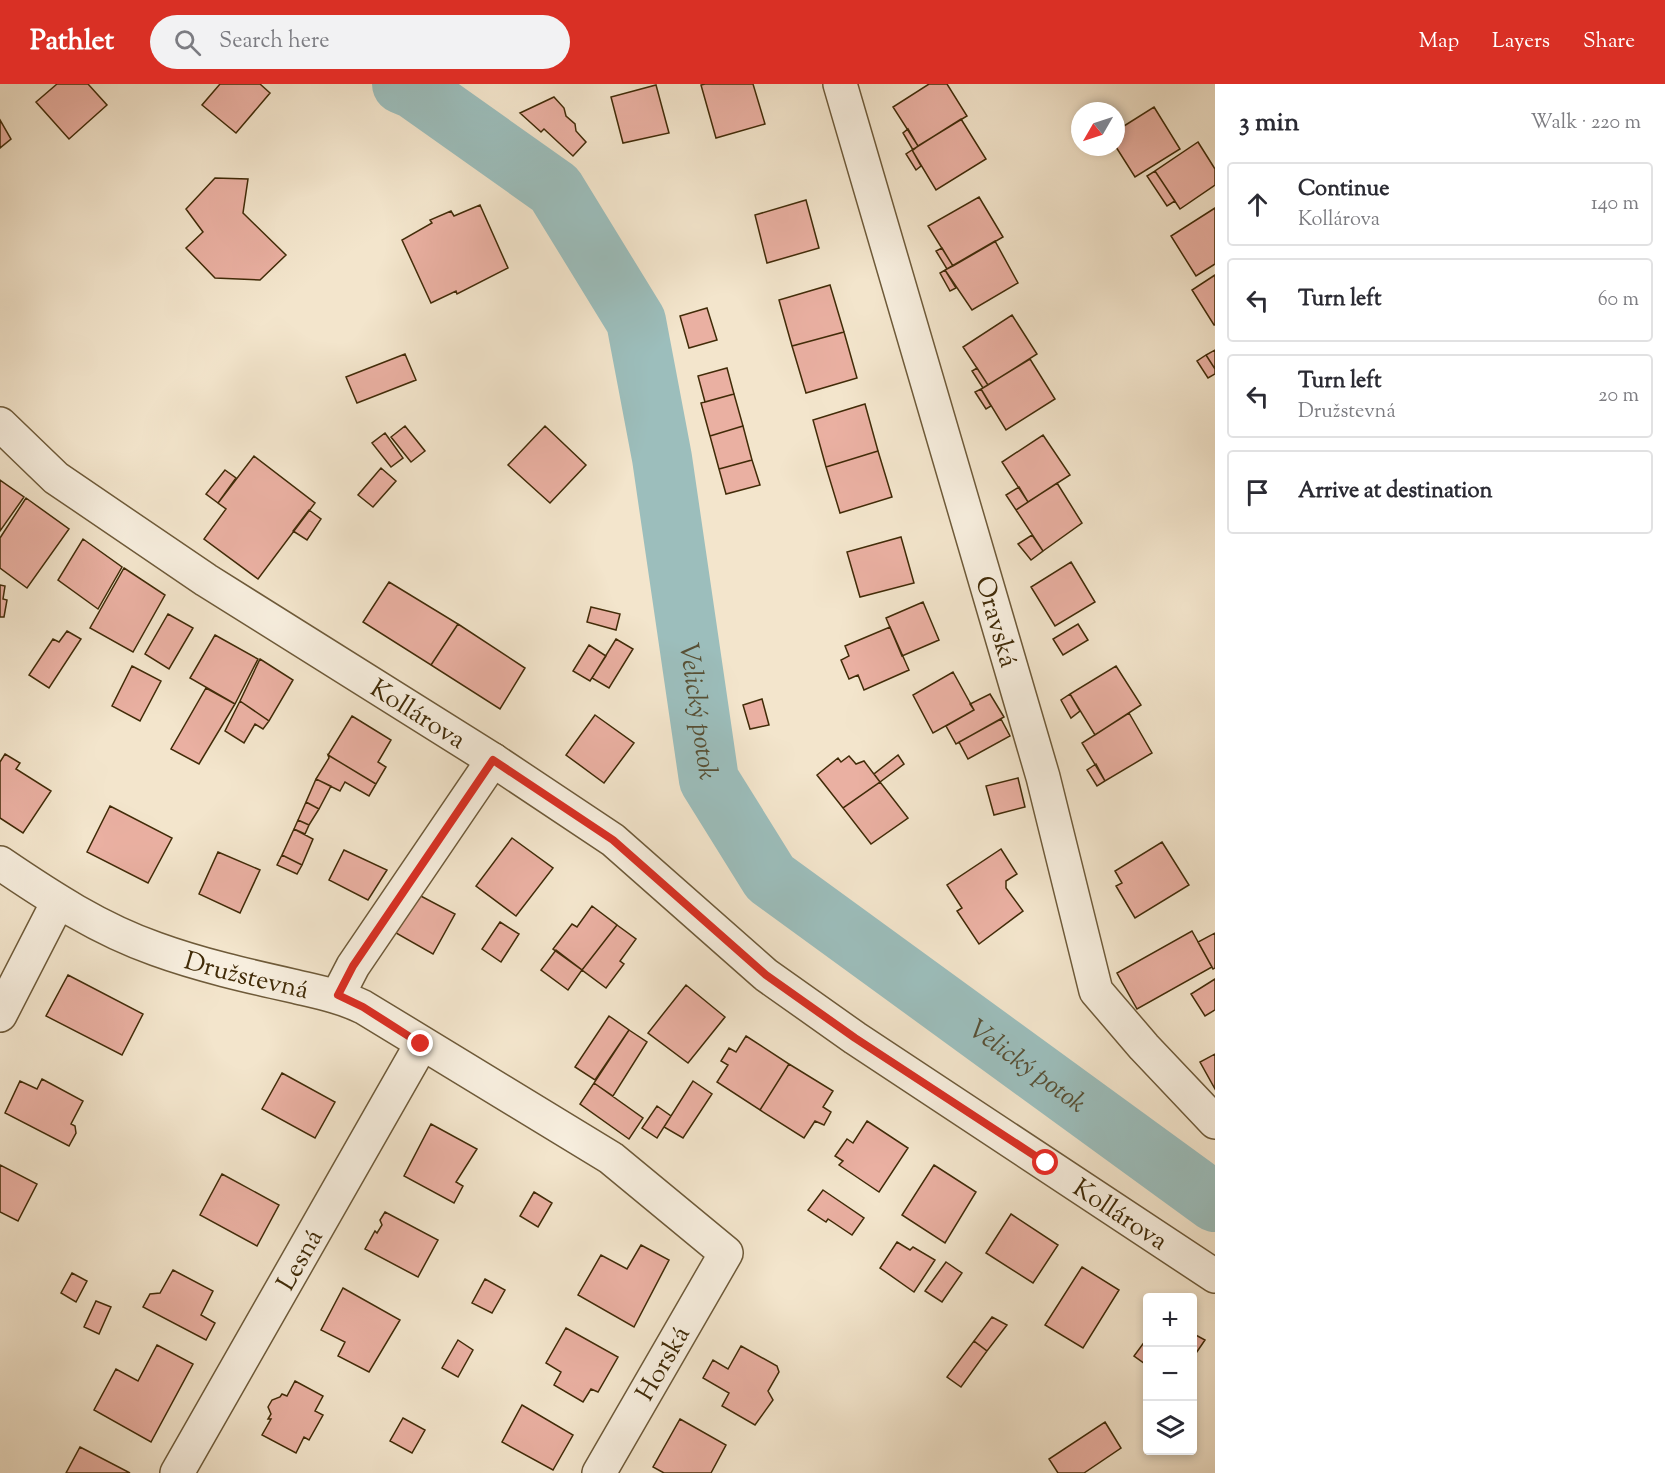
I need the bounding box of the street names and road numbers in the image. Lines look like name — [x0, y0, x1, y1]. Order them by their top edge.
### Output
street label: Oravská — [964, 572, 1026, 672]
street label: Kollárova — [362, 671, 472, 759]
street label: Družstevná — [179, 943, 312, 1010]
street label: Kollárova — [1065, 1171, 1174, 1261]
street label: Lesná — [269, 1223, 333, 1298]
street label: Horská — [628, 1320, 700, 1409]

